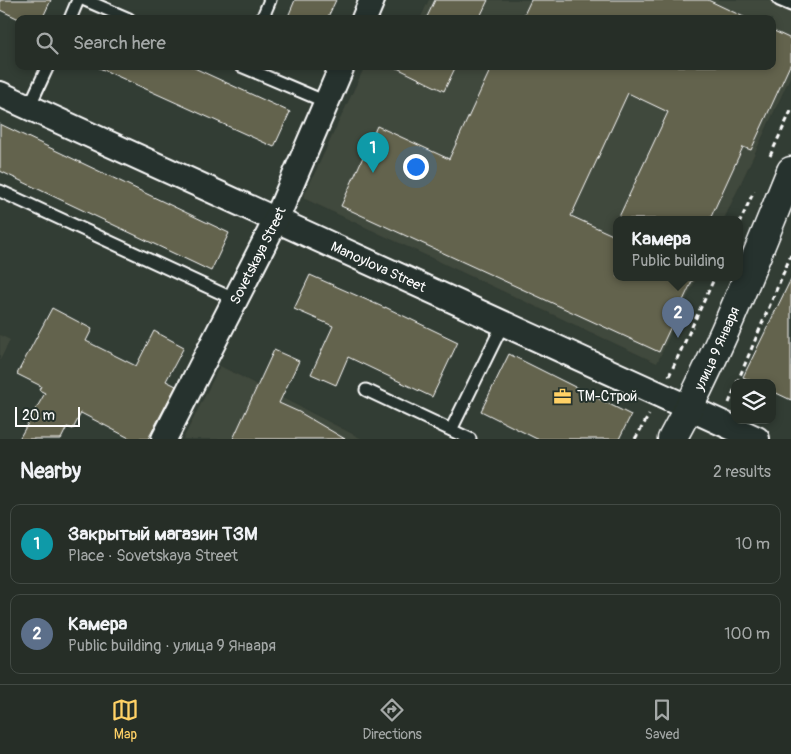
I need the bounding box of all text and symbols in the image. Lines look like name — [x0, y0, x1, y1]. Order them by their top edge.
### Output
search box — [15, 15, 776, 70]
icon: search — [33, 29, 61, 57]
text: Search here — [73, 31, 166, 55]
pin: 1 — [357, 132, 389, 173]
your location — [403, 154, 429, 180]
street label: Sovetskaya Street — [226, 204, 290, 307]
popup — [613, 216, 743, 281]
text: Камера — [631, 227, 691, 251]
street label: Manoylova Street — [328, 238, 429, 296]
text: Public building — [631, 251, 725, 271]
pin: 2 — [662, 297, 694, 338]
street label: улица 9 Января — [690, 304, 743, 394]
map controls — [731, 379, 776, 424]
button: layers — [731, 379, 776, 424]
office icon: ТМ-Строй — [553, 386, 573, 406]
place label: ТМ-Строй — [577, 388, 637, 405]
scale bar — [15, 404, 80, 427]
text: 20 m — [22, 407, 55, 424]
text: Nearby — [20, 458, 81, 485]
text: 2 results — [713, 462, 771, 482]
text: Закрытый магазин ТЗМ — [68, 522, 258, 546]
text: 1 — [34, 534, 40, 554]
text: 10 m — [735, 534, 770, 554]
text: Place · Sovetskaya Street — [68, 546, 238, 566]
text: Камера — [68, 612, 127, 636]
text: 2 — [33, 624, 41, 644]
text: 100 m — [724, 624, 770, 644]
text: Public building · улица 9 Января — [68, 636, 276, 656]
tab: Map — [111, 696, 139, 743]
tab: Directions — [362, 696, 422, 743]
tab: Saved — [645, 696, 680, 743]

